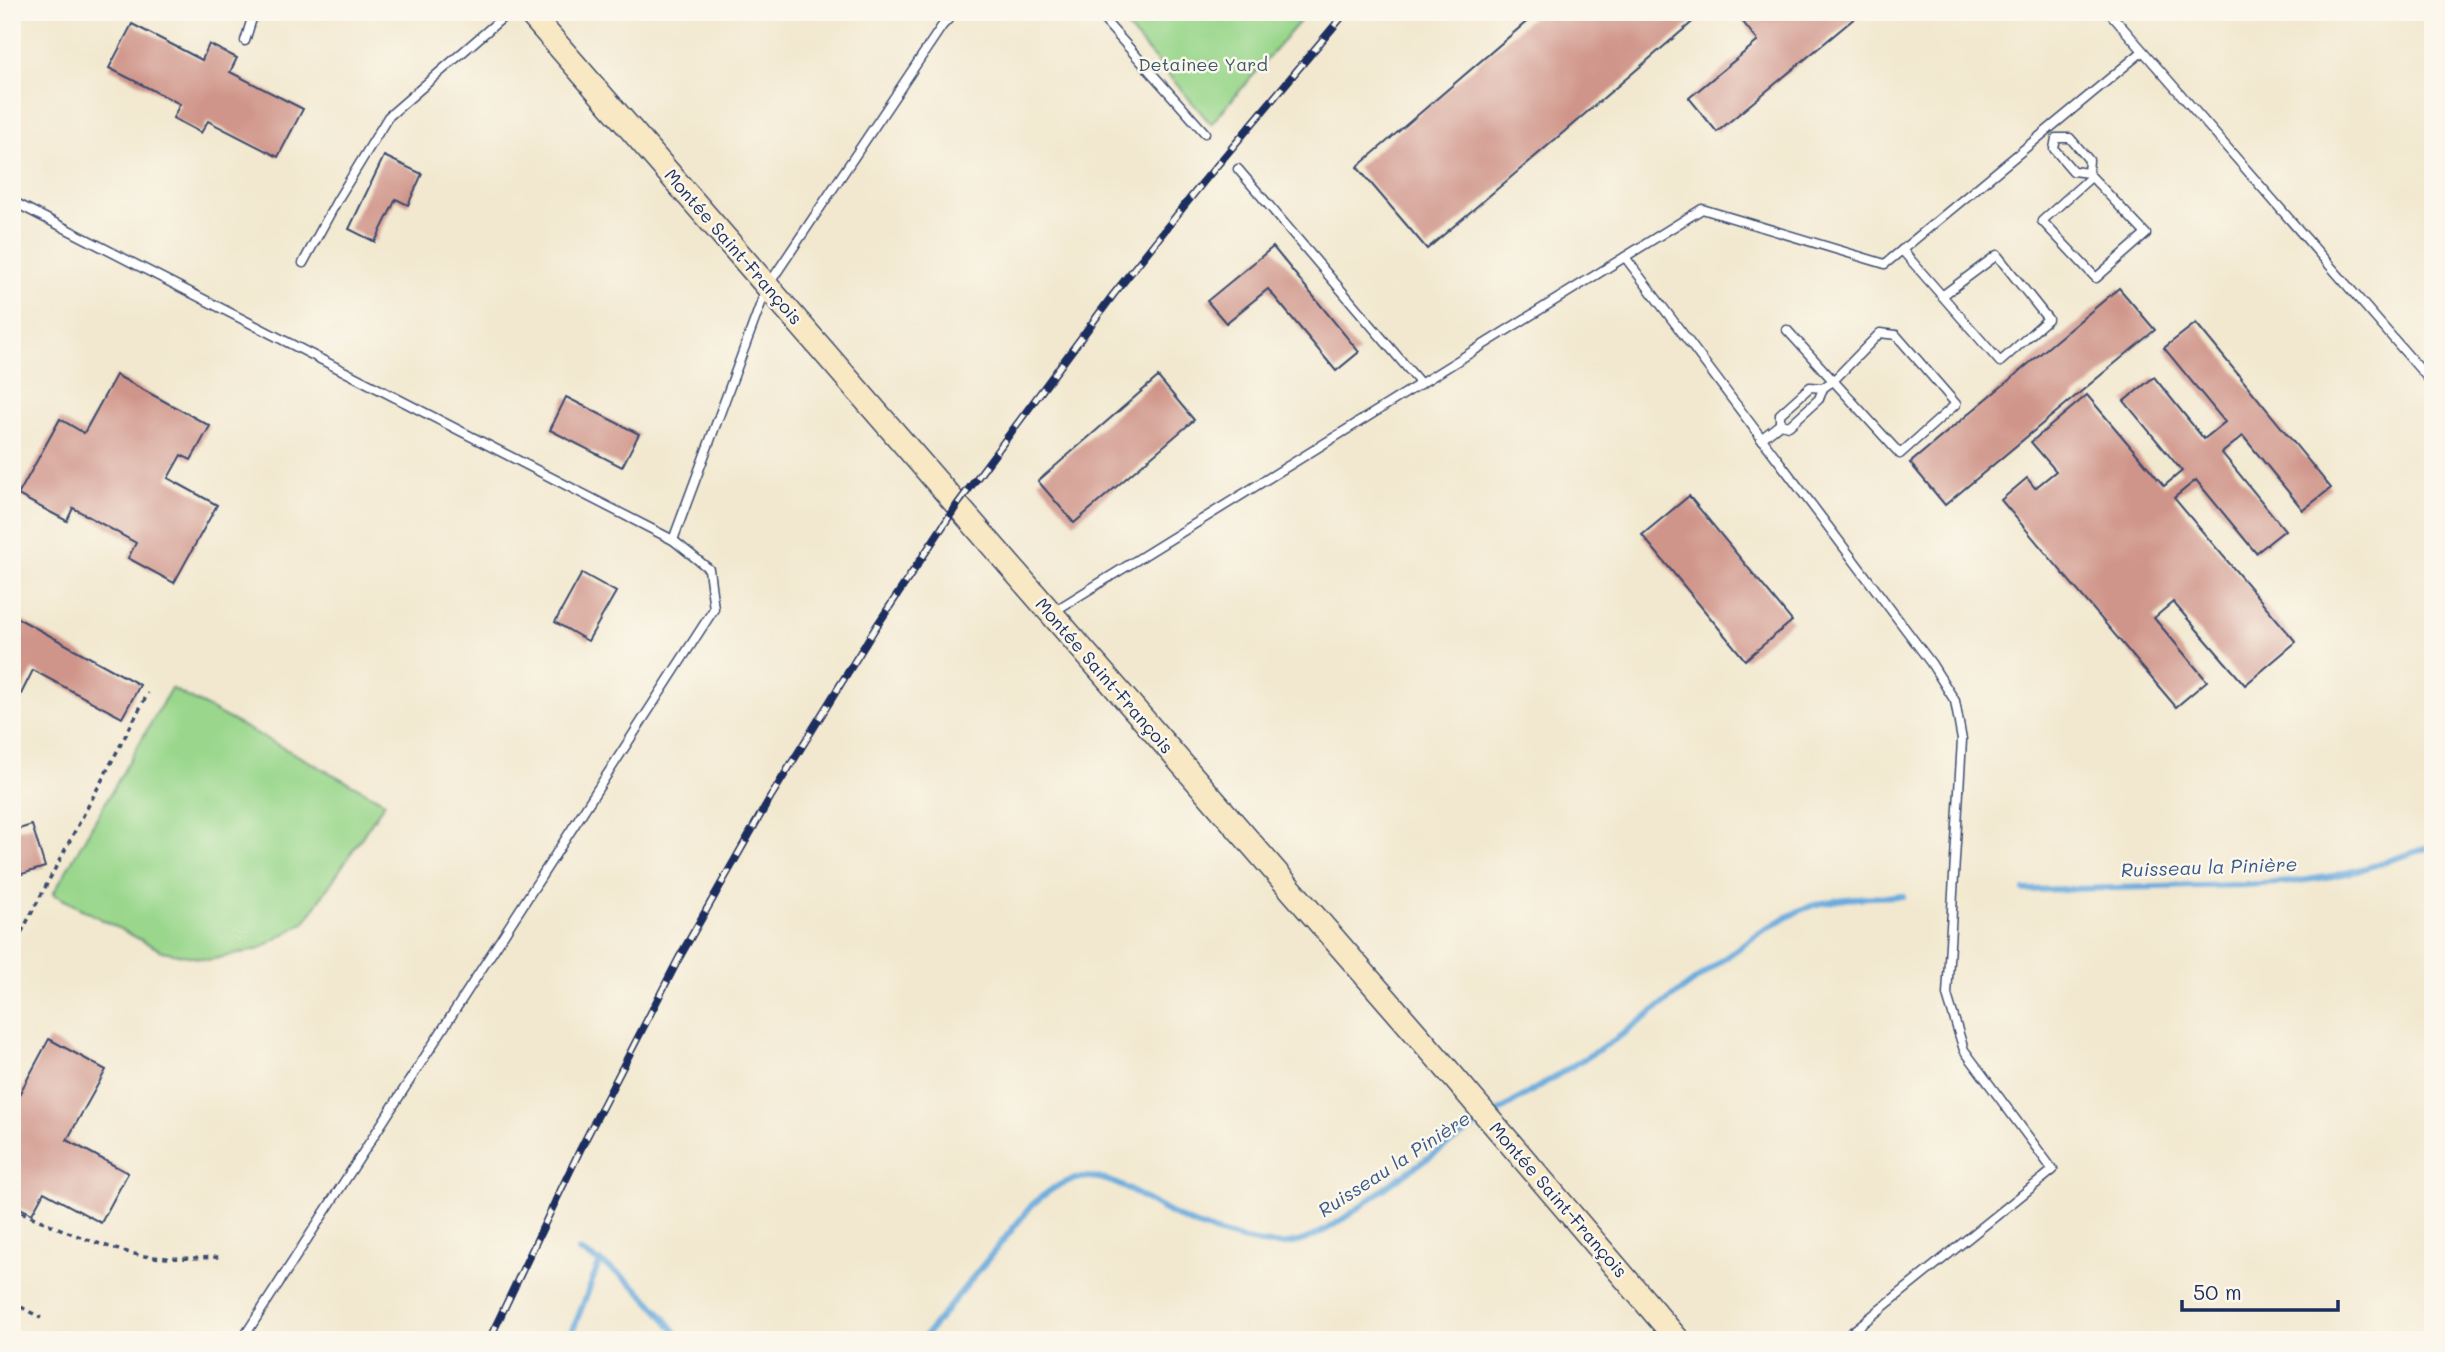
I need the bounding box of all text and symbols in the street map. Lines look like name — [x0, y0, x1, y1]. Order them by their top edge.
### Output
park label: Detainee Yard — [1138, 52, 1268, 76]
street label: Montée Saint-François — [659, 163, 808, 329]
street label: Montée Saint-François — [1030, 592, 1179, 758]
water label: Ruisseau la Pinière — [2120, 851, 2298, 882]
water label: Ruisseau la Pinière — [1313, 1105, 1475, 1222]
street label: Montée Saint-François — [1484, 1116, 1633, 1282]
scale bar — [2182, 1268, 2338, 1312]
text: 50 m — [2193, 1278, 2242, 1305]

